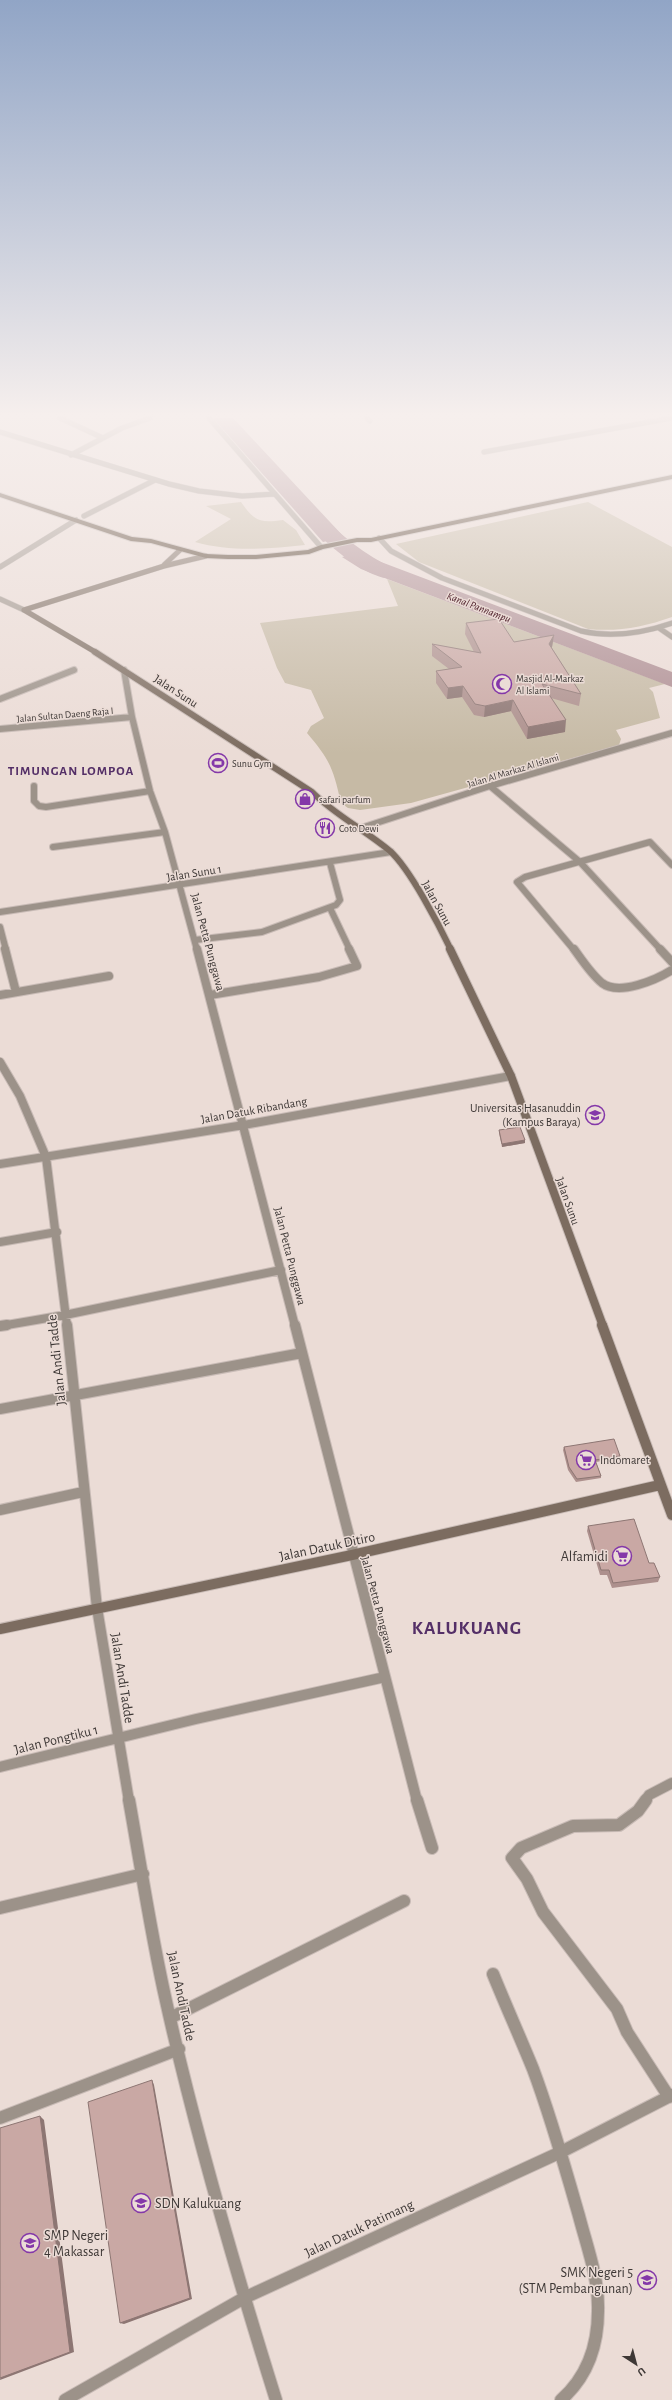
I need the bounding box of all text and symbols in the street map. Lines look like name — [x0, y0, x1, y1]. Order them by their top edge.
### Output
water label: Kanal Pannampu — [445, 590, 512, 626]
street label: Jalan Sunu — [152, 672, 200, 710]
mosque icon: Masjid Al-Markaz Al Islami — [491, 673, 513, 695]
place label: Masjid Al-Markaz Al Islami — [516, 674, 584, 696]
street label: Jalan Sultan Daeng Raja I — [16, 706, 114, 724]
sports icon: Sunu Gym — [207, 752, 229, 774]
street label: Jalan Al Markaz Al Islami — [466, 752, 560, 790]
place label: Sunu Gym — [232, 759, 272, 769]
district label: TIMUNGAN LOMPOA — [8, 765, 134, 778]
shop icon: safari parfum — [294, 788, 316, 810]
place label: safari parfum — [319, 795, 371, 805]
restaurant icon: Coto Dewi — [314, 817, 336, 839]
place label: Coto Dewi — [339, 824, 379, 834]
street label: Jalan Sunu 1 — [166, 863, 222, 883]
street label: Jalan Sunu — [420, 878, 454, 928]
street label: Jalan Petta Punggawa — [189, 892, 227, 993]
street label: Jalan Datuk Ribandang — [200, 1095, 308, 1125]
place label: Universitas Hasanuddin (Kampus Baraya) — [470, 1102, 581, 1129]
school or university icon: Universitas Hasanuddin (Kampus Baraya) — [584, 1104, 606, 1126]
street label: Jalan Sunu — [554, 1176, 582, 1226]
street label: Jalan Petta Punggawa — [272, 1206, 308, 1307]
street label: Jalan Andi Tadde — [45, 1314, 69, 1406]
supermarket icon: Indomaret — [575, 1449, 597, 1471]
place label: Indomaret — [600, 1454, 650, 1466]
street label: Jalan Datuk Ditiro — [278, 1530, 376, 1564]
supermarket icon: Alfamidi — [611, 1545, 633, 1567]
place label: Alfamidi — [561, 1550, 608, 1564]
street label: Jalan Petta Punggawa — [359, 1555, 397, 1656]
district label: KALUKUANG — [412, 1619, 522, 1638]
street label: Jalan Andi Tadde — [108, 1632, 136, 1724]
street label: Jalan Pongtiku 1 — [13, 1723, 100, 1757]
street label: Jalan Andi Tadde — [165, 1950, 197, 2042]
school or university icon: SDN Kalukuang — [130, 2192, 152, 2214]
place label: SDN Kalukuang — [155, 2197, 241, 2211]
street label: Jalan Datuk Patimang — [303, 2197, 416, 2260]
place label: SMP Negeri 4 Makassar — [44, 2229, 108, 2259]
school or university icon: SMP Negeri 4 Makassar — [19, 2232, 41, 2254]
place label: SMK Negeri 5 (STM Pembangunan) — [518, 2266, 633, 2296]
school or university icon: SMK Negeri 5 (STM Pembangunan) — [636, 2269, 658, 2291]
north arrow — [616, 2344, 656, 2384]
text: U — [636, 2365, 648, 2378]

